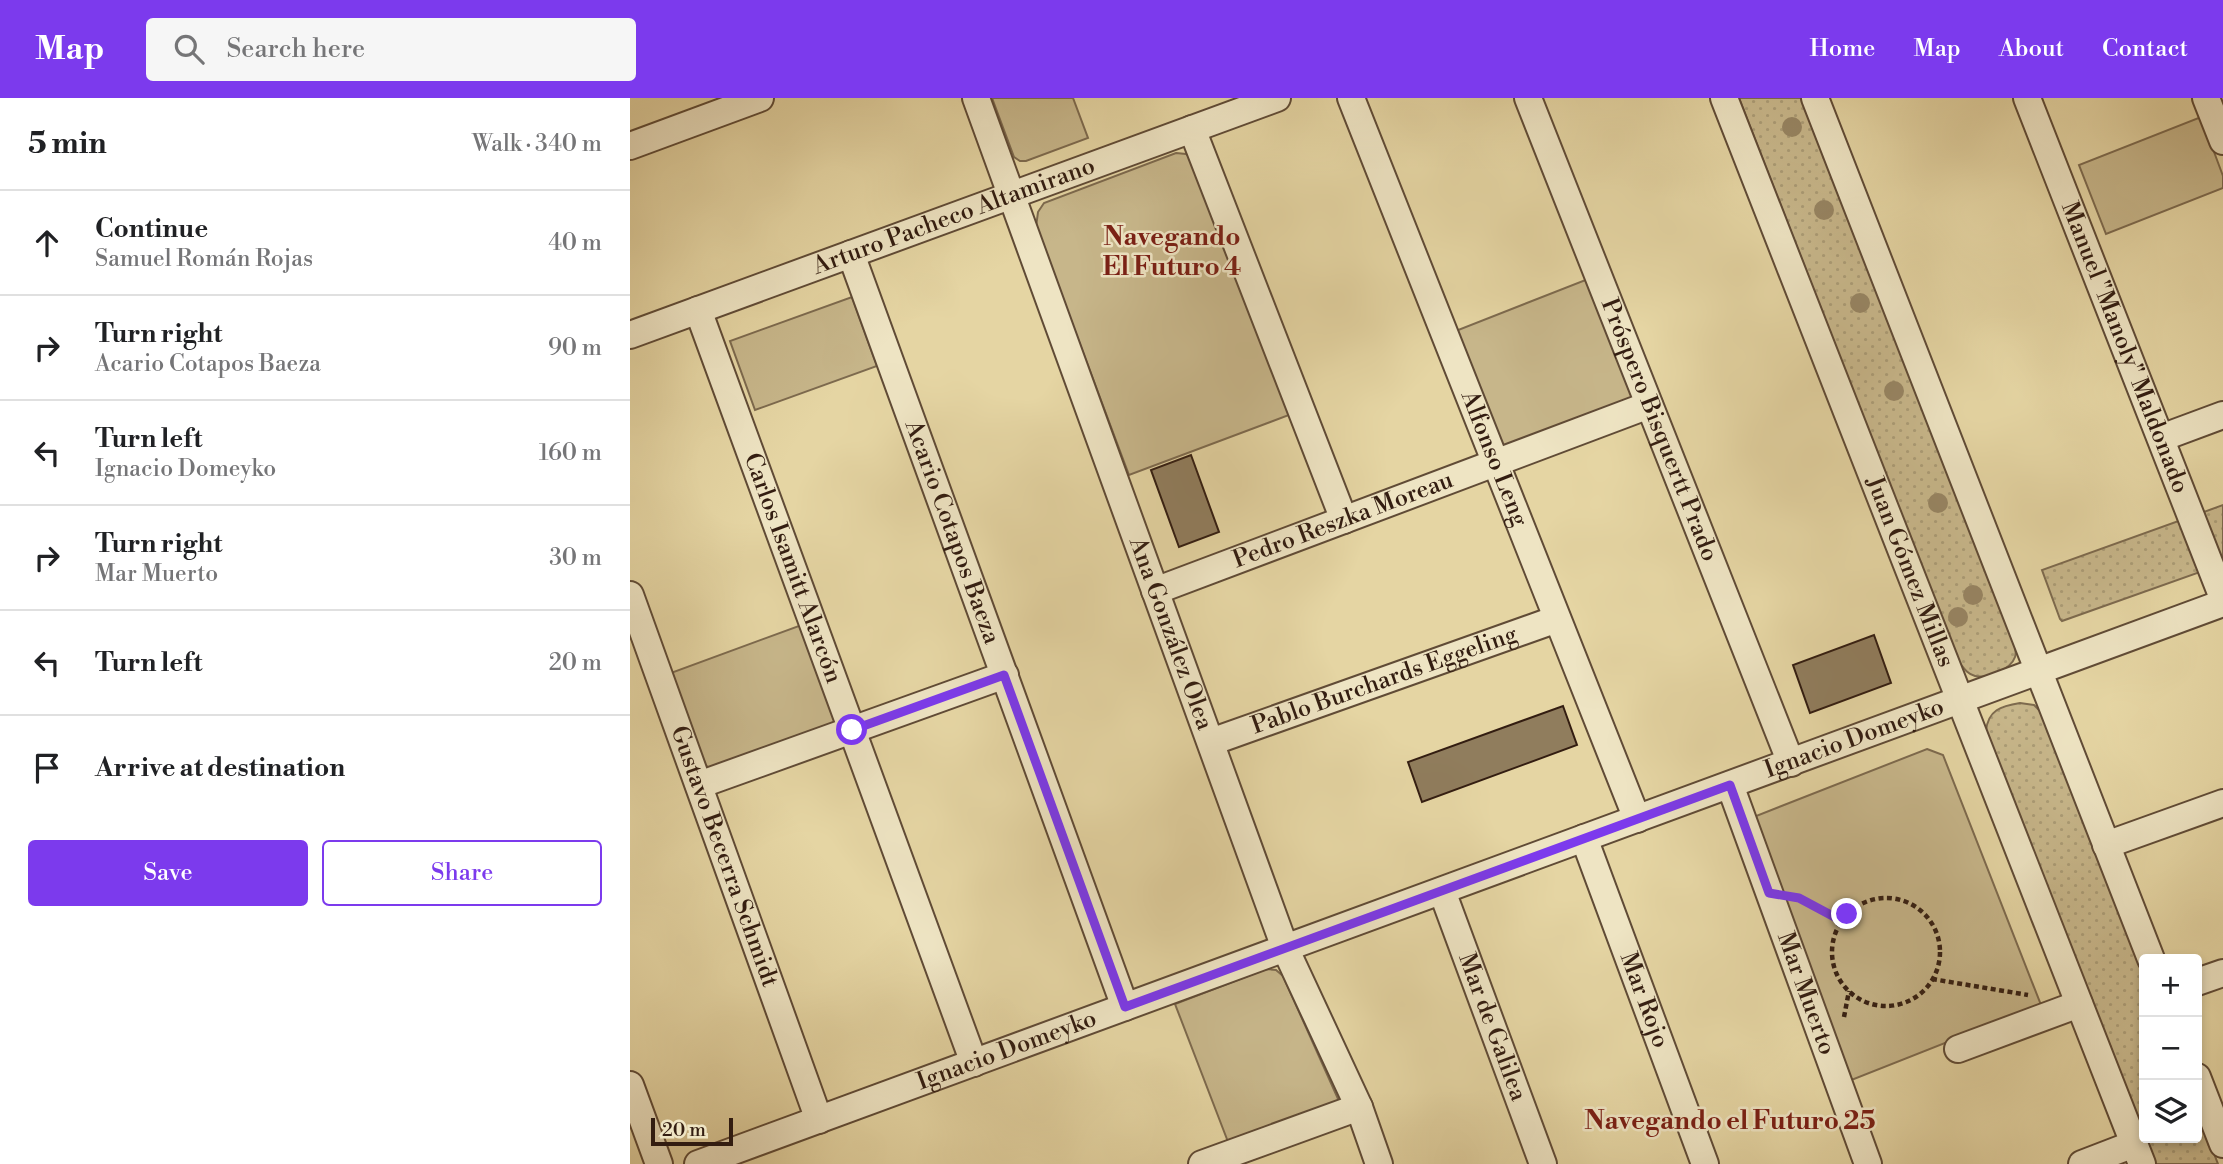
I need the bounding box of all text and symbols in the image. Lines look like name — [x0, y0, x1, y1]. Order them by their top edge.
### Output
search box — [146, 18, 636, 81]
text: Map — [35, 29, 104, 70]
icon: search — [170, 30, 208, 68]
text: Search here — [226, 33, 365, 65]
text: Home — [1810, 34, 1875, 64]
text: Map — [1913, 34, 1961, 64]
text: About — [1999, 34, 2064, 64]
text: Contact — [2102, 34, 2188, 64]
text: 5 min — [28, 125, 107, 163]
text: Walk · 340 m — [472, 130, 602, 158]
street label: Arturo Pacheco Altamirano — [808, 151, 1099, 282]
street label: Manuel "Manoly" Maldonado — [2054, 197, 2195, 498]
text: Continue — [95, 213, 208, 245]
district label: Navegando El Futuro 4 — [1103, 221, 1241, 283]
icon: ahead — [28, 224, 66, 262]
text: 40 m — [548, 229, 602, 257]
text: Samuel Román Rojas — [95, 245, 313, 273]
street label: Próspero Bisquertt Prado — [1594, 294, 1725, 566]
text: Turn right — [95, 318, 223, 350]
icon: right — [28, 329, 66, 367]
text: 90 m — [548, 334, 602, 362]
text: Acario Cotapos Baeza — [95, 350, 321, 378]
street label: Alfonso Leng — [1453, 386, 1535, 531]
street label: Acario Cotapos Baeza — [897, 415, 1007, 649]
text: Turn left — [95, 423, 203, 455]
icon: left — [28, 434, 66, 472]
text: 160 m — [539, 439, 602, 467]
street label: Carlos Isamitt Alarcón — [737, 449, 849, 687]
text: Ignacio Domeyko — [95, 455, 276, 483]
street label: Pedro Reszka Moreau — [1229, 465, 1458, 575]
street label: Juan Gómez Millas — [1859, 471, 1961, 672]
text: Turn right — [95, 528, 223, 560]
street label: Ana González Olea — [1122, 532, 1220, 735]
icon: right — [28, 539, 66, 577]
text: 30 m — [549, 544, 602, 572]
text: Mar Muerto — [95, 560, 218, 588]
street label: Pablo Burchards Eggeling — [1247, 619, 1522, 741]
icon: left — [28, 644, 66, 682]
text: Turn left — [95, 647, 203, 679]
text: 20 m — [549, 649, 602, 677]
street label: Ignacio Domeyko — [1760, 692, 1948, 785]
route start — [836, 714, 867, 745]
street label: Gustavo Becerra Schmidt — [663, 722, 785, 992]
icon: arrive — [28, 749, 66, 787]
text: Arrive at destination — [95, 752, 345, 784]
button: Save — [28, 840, 308, 906]
button: Share — [322, 840, 602, 906]
route end — [1831, 898, 1862, 929]
street label: Mar Muerto — [1770, 928, 1842, 1059]
street label: Mar Rojo — [1613, 948, 1676, 1052]
street label: Mar de Galilea — [1451, 949, 1534, 1106]
map controls — [2139, 954, 2202, 1143]
button: + — [2139, 954, 2202, 1017]
street label: Ignacio Domeyko — [913, 1004, 1101, 1097]
button: − — [2139, 1017, 2202, 1080]
button: layers — [2139, 1080, 2202, 1143]
district label: Navegando el Futuro 25 — [1584, 1105, 1876, 1137]
scale bar — [651, 1115, 733, 1147]
text: 20 m — [662, 1118, 706, 1142]

